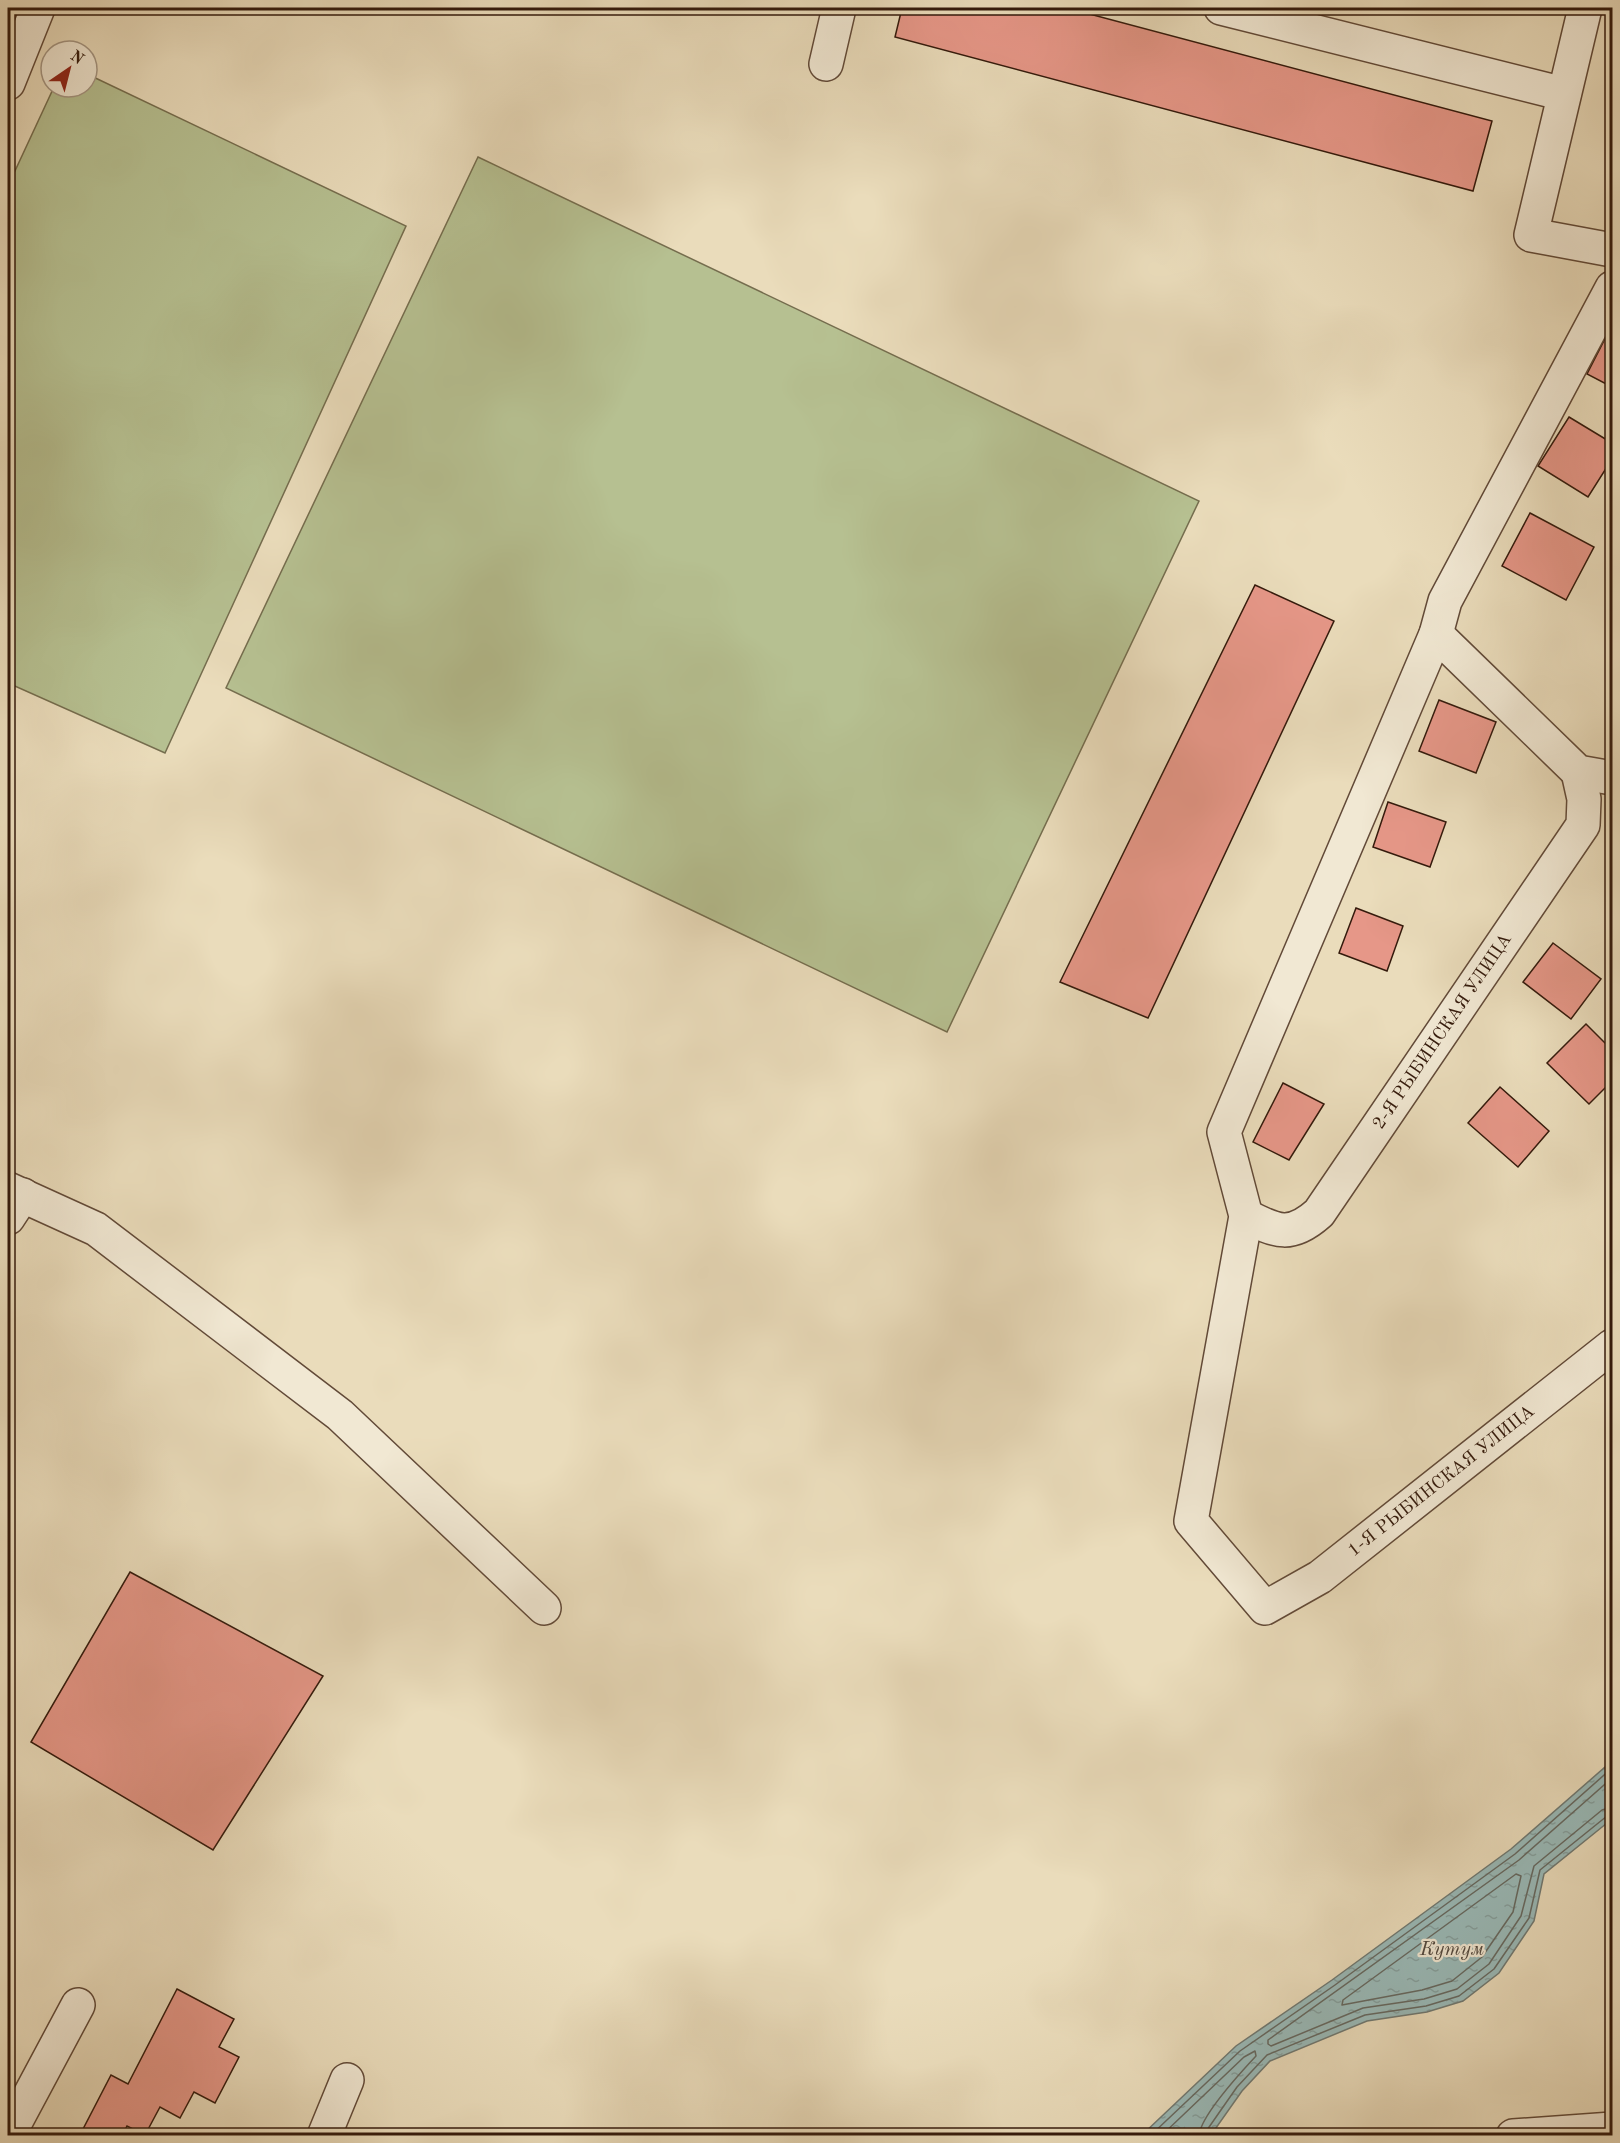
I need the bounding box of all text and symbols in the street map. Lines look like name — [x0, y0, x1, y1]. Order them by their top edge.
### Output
north arrow — [39, 39, 99, 99]
text: N — [67, 48, 87, 69]
street label: 2-Я РЫБИНСКАЯ УЛИЦА — [1370, 930, 1515, 1133]
street label: 1-Я РЫБИНСКАЯ УЛИЦА — [1345, 1402, 1538, 1560]
water label: Кутум — [1419, 1940, 1484, 1960]

